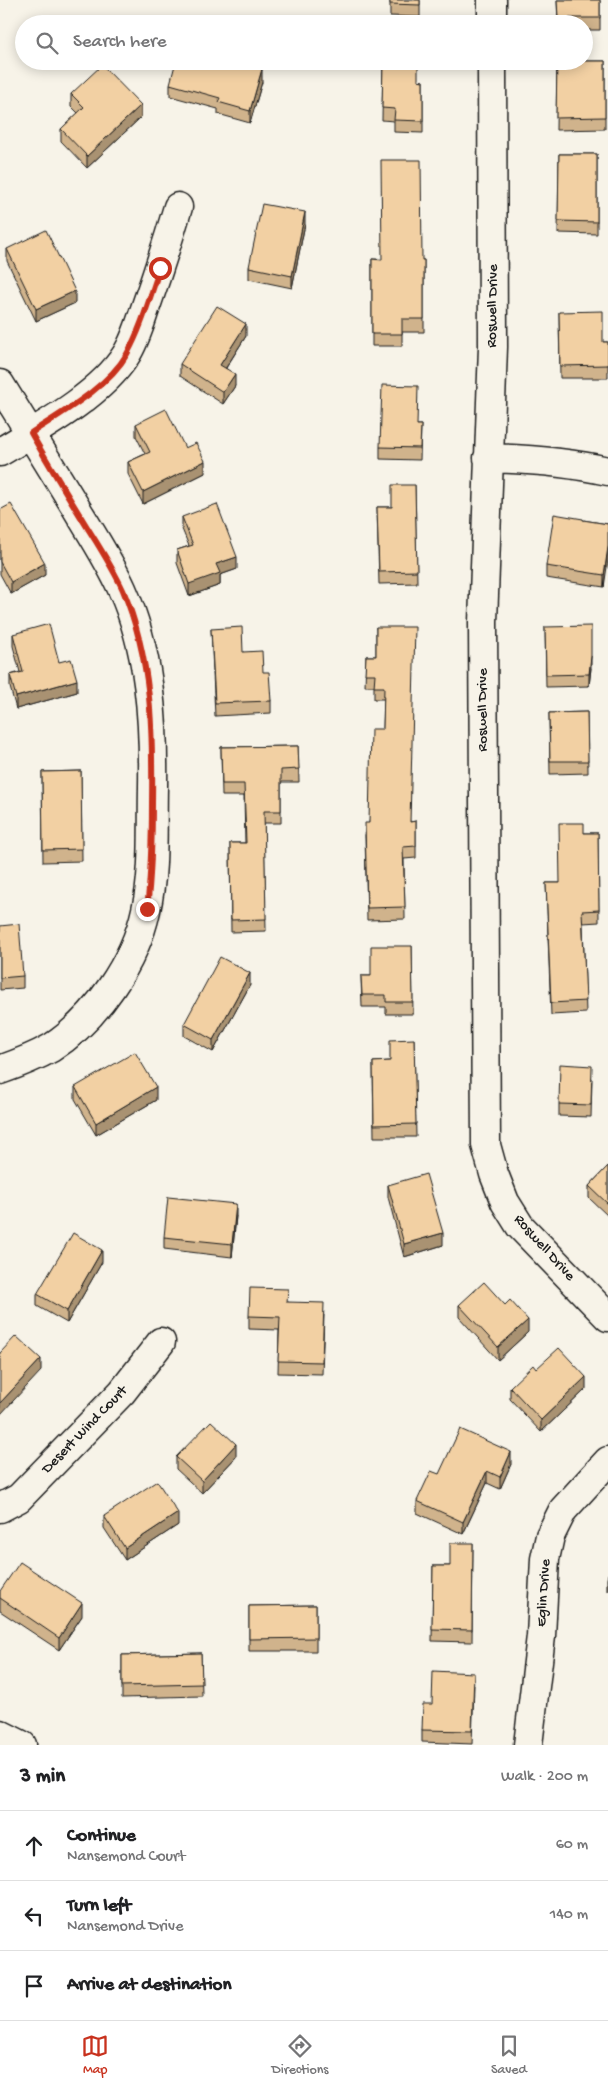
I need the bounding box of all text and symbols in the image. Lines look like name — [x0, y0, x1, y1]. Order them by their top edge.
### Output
search box — [15, 15, 593, 70]
icon: search — [33, 29, 61, 57]
text: Search here — [73, 31, 167, 54]
route start — [149, 257, 172, 280]
street label: Roswell Drive — [483, 264, 503, 348]
street label: Roswell Drive — [474, 668, 492, 752]
route end — [136, 898, 159, 921]
street label: Roswell Drive — [509, 1211, 579, 1285]
street label: Desert Wind Court — [38, 1381, 133, 1479]
street label: Eglin Drive — [533, 1558, 555, 1627]
text: 3 min — [20, 1765, 65, 1790]
text: Walk · 200 m — [501, 1768, 588, 1787]
text: Continue — [67, 1825, 136, 1848]
icon: ahead — [20, 1832, 48, 1860]
text: 60 m — [556, 1836, 588, 1855]
text: Nansemond Court — [67, 1848, 185, 1867]
text: Turn left — [67, 1895, 131, 1918]
icon: left — [20, 1902, 48, 1930]
text: 140 m — [550, 1906, 588, 1925]
text: Nansemond Drive — [67, 1918, 183, 1937]
icon: arrive — [20, 1972, 48, 2000]
text: Arrive at destination — [67, 1974, 231, 1997]
tab: Map — [81, 2032, 109, 2079]
tab: Directions — [272, 2032, 329, 2079]
tab: Saved — [491, 2032, 527, 2079]

